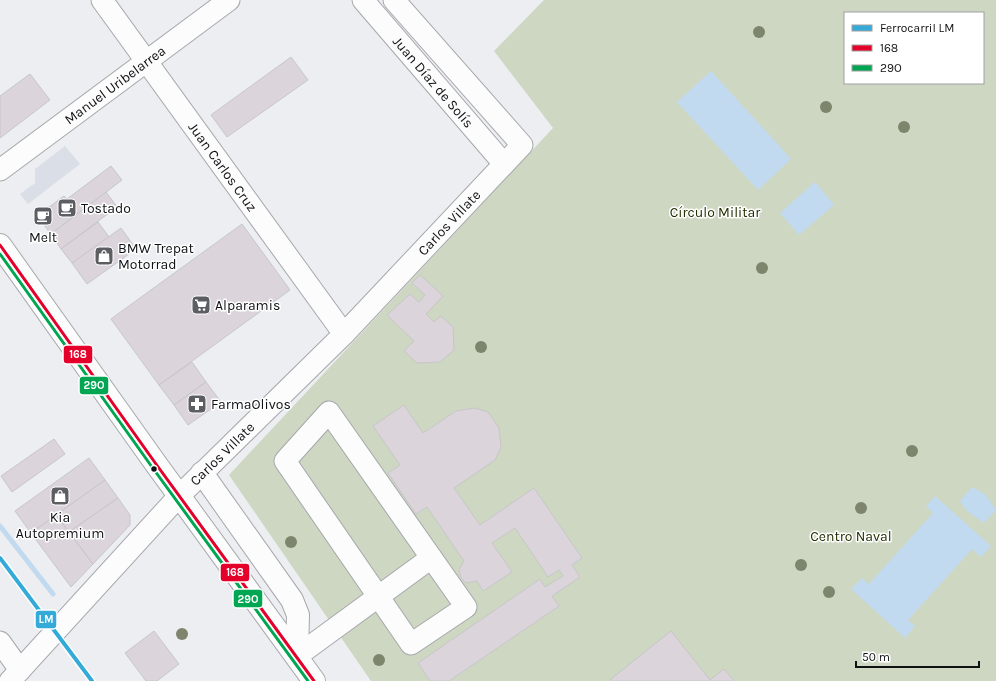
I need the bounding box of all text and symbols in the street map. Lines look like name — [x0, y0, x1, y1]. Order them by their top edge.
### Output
legend — [844, 12, 984, 84]
text: Ferrocarril LM — [880, 21, 954, 35]
street label: Juan Díaz de Solís — [389, 33, 477, 131]
text: 168 — [880, 41, 898, 55]
street label: Manuel Uribelarrea — [61, 42, 169, 128]
text: 29O — [880, 61, 902, 75]
street label: Juan Carlos Cruz — [185, 119, 261, 215]
street label: Carlos Villate — [414, 186, 484, 259]
cafe icon: Tostado — [56, 197, 78, 219]
place label: Tostado — [81, 200, 131, 217]
park label: Círculo Militar — [670, 204, 761, 221]
cafe icon: Melt — [32, 205, 54, 227]
place label: Melt — [29, 229, 57, 246]
place label: BMW Trepat Motorrad — [118, 240, 194, 273]
shop icon: BMW Trepat Motorrad — [93, 245, 115, 267]
supermarket icon: Alparamis — [190, 294, 212, 316]
place label: Alparamis — [215, 297, 280, 314]
line badge: 168 — [63, 345, 93, 364]
text: 168 — [69, 348, 87, 361]
line badge: 29O — [79, 376, 109, 395]
text: 29O — [84, 379, 104, 392]
pharmacy icon: FarmaOlivos — [186, 393, 208, 415]
place label: FarmaOlivos — [211, 396, 291, 413]
street label: Carlos Villate — [186, 418, 258, 489]
unlabelled marker — [149, 464, 159, 474]
shop icon: Kia Autopremium — [49, 485, 71, 507]
place label: Kia Autopremium — [16, 509, 104, 542]
park label: Centro Naval — [810, 528, 892, 545]
line badge: 168 — [220, 563, 250, 582]
text: 168 — [226, 566, 244, 579]
line badge: 29O — [233, 589, 263, 608]
text: 29O — [238, 593, 258, 606]
line badge: LM — [35, 610, 57, 629]
text: LM — [38, 613, 54, 626]
scale bar — [856, 643, 979, 669]
text: 50 m — [862, 650, 890, 664]

